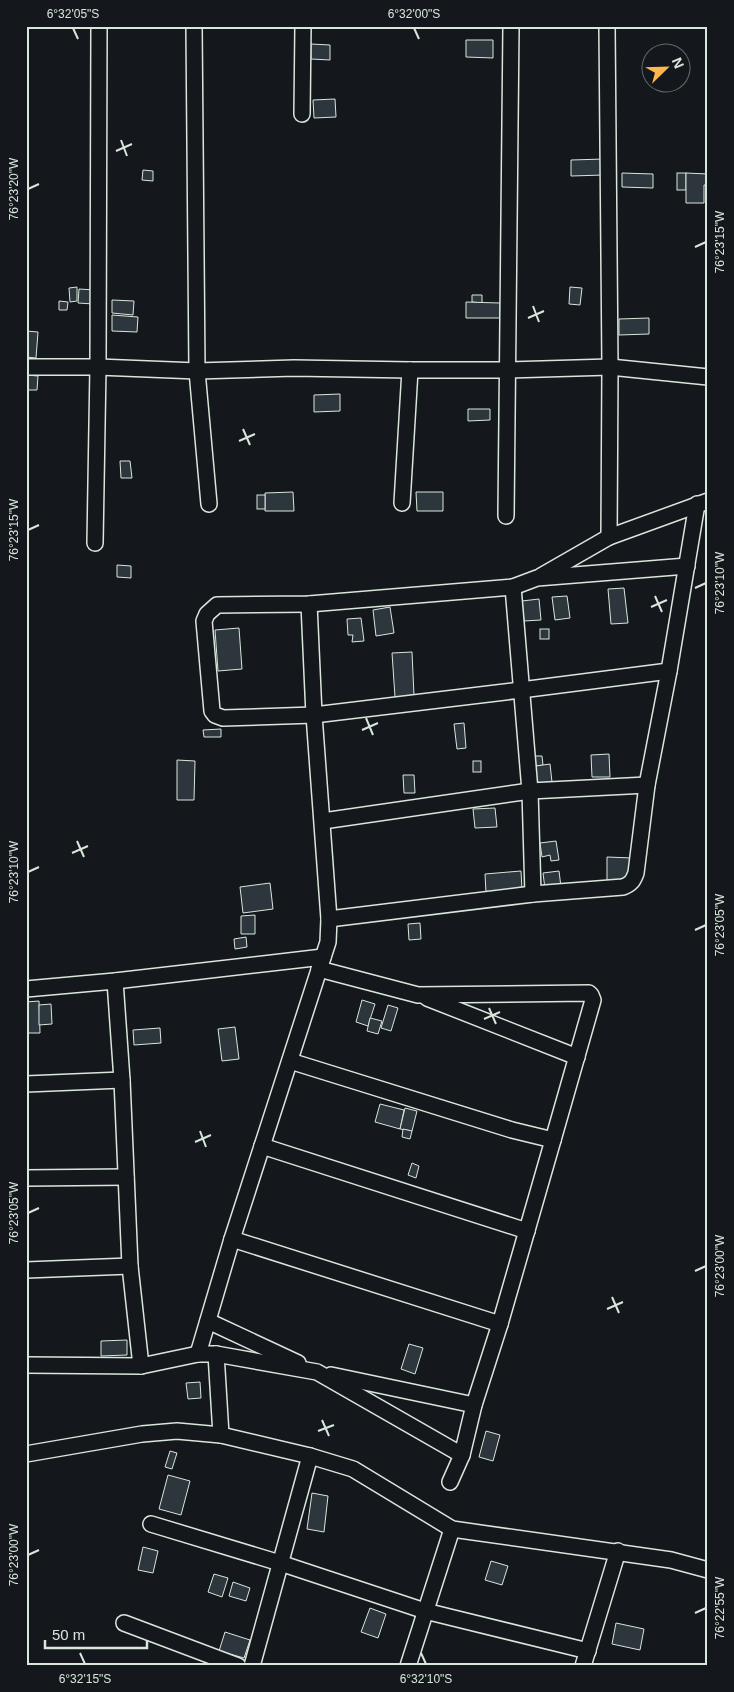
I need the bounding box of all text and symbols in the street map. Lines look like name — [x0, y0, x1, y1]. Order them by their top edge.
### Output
text: 6°32'05"S — [47, 7, 99, 21]
text: 6°32'00"S — [388, 7, 440, 21]
north arrow — [642, 42, 692, 92]
text: N — [669, 55, 687, 71]
text: 76°23'20"W — [7, 157, 21, 220]
text: 76°23'15"W — [713, 210, 727, 273]
text: 76°23'15"W — [7, 498, 21, 561]
text: 76°23'10"W — [713, 551, 727, 614]
text: 76°23'10"W — [7, 840, 21, 903]
text: 76°23'05"W — [713, 893, 727, 956]
text: 76°23'05"W — [7, 1181, 21, 1244]
text: 76°23'00"W — [713, 1234, 727, 1297]
text: 76°23'00"W — [7, 1523, 21, 1586]
text: 76°22'55"W — [713, 1576, 727, 1639]
scale bar — [45, 1617, 148, 1649]
text: 50 m — [52, 1626, 85, 1643]
text: 6°32'15"S — [59, 1672, 111, 1686]
text: 6°32'10"S — [400, 1672, 452, 1686]

